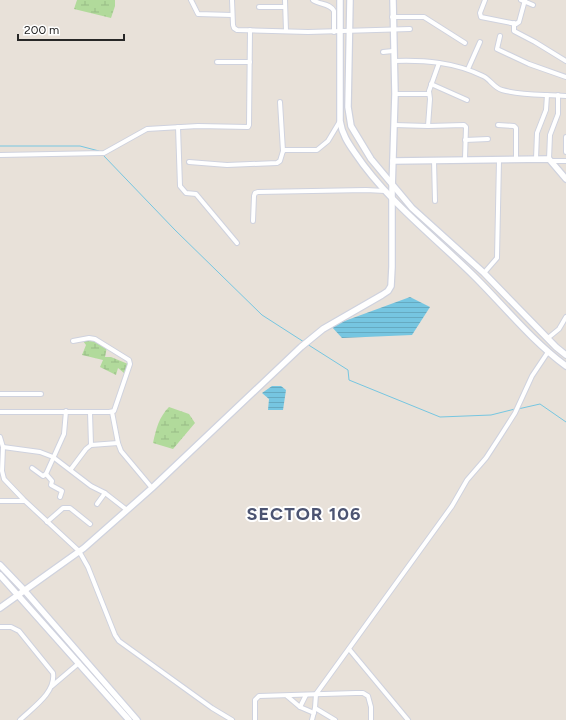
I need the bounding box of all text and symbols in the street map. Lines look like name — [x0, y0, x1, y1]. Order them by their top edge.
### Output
scale bar — [18, 16, 124, 42]
text: 200 m — [24, 23, 59, 37]
district label: SECTOR 106 — [247, 503, 361, 525]

